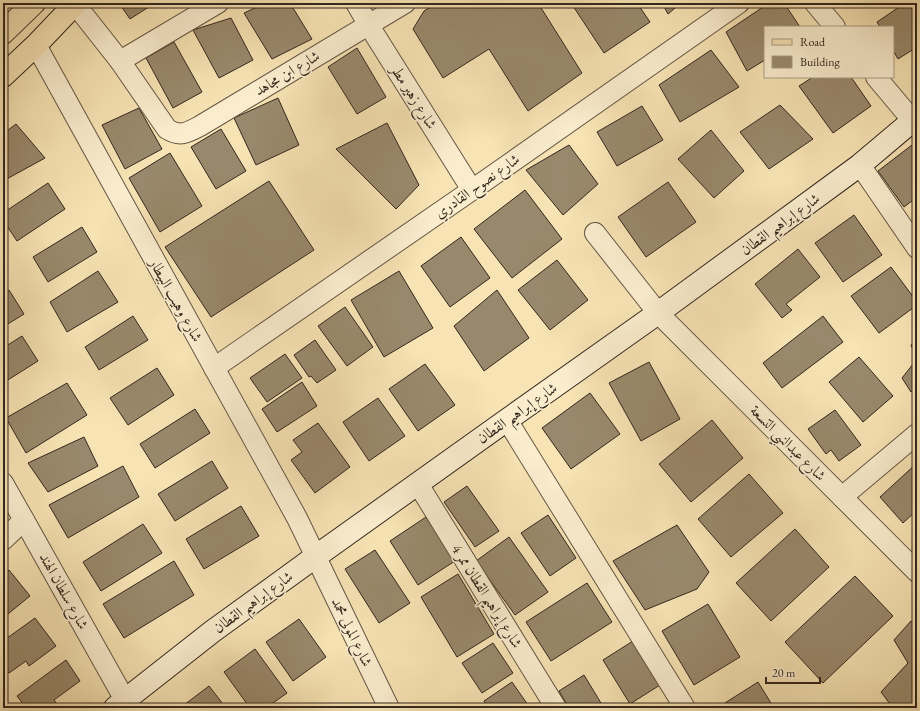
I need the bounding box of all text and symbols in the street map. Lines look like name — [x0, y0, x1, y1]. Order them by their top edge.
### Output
legend — [764, 26, 894, 78]
text: Road — [800, 34, 826, 50]
street label: شارع ابن مجاهد — [251, 46, 325, 103]
text: Building — [800, 54, 841, 70]
street label: شارع زهير مطر — [383, 59, 442, 135]
street label: شارع نصوح القادري — [430, 149, 525, 225]
street label: شارع إبراهيم القطان — [736, 188, 827, 264]
street label: شارع وهيب البيطار — [141, 253, 207, 347]
street label: شارع إبراهيم القطان — [473, 378, 564, 452]
street label: شارع عبدالنبي التسعة — [743, 401, 830, 488]
street label: شارع إبراهيم القطان ممر 4 — [443, 540, 527, 654]
street label: شارع سلطان الهند — [32, 549, 93, 634]
street label: شارع إبراهيم القطان — [209, 566, 300, 642]
street label: شارع المولى محمد — [324, 594, 377, 671]
scale bar — [766, 659, 820, 685]
text: 20 m — [772, 665, 796, 681]

